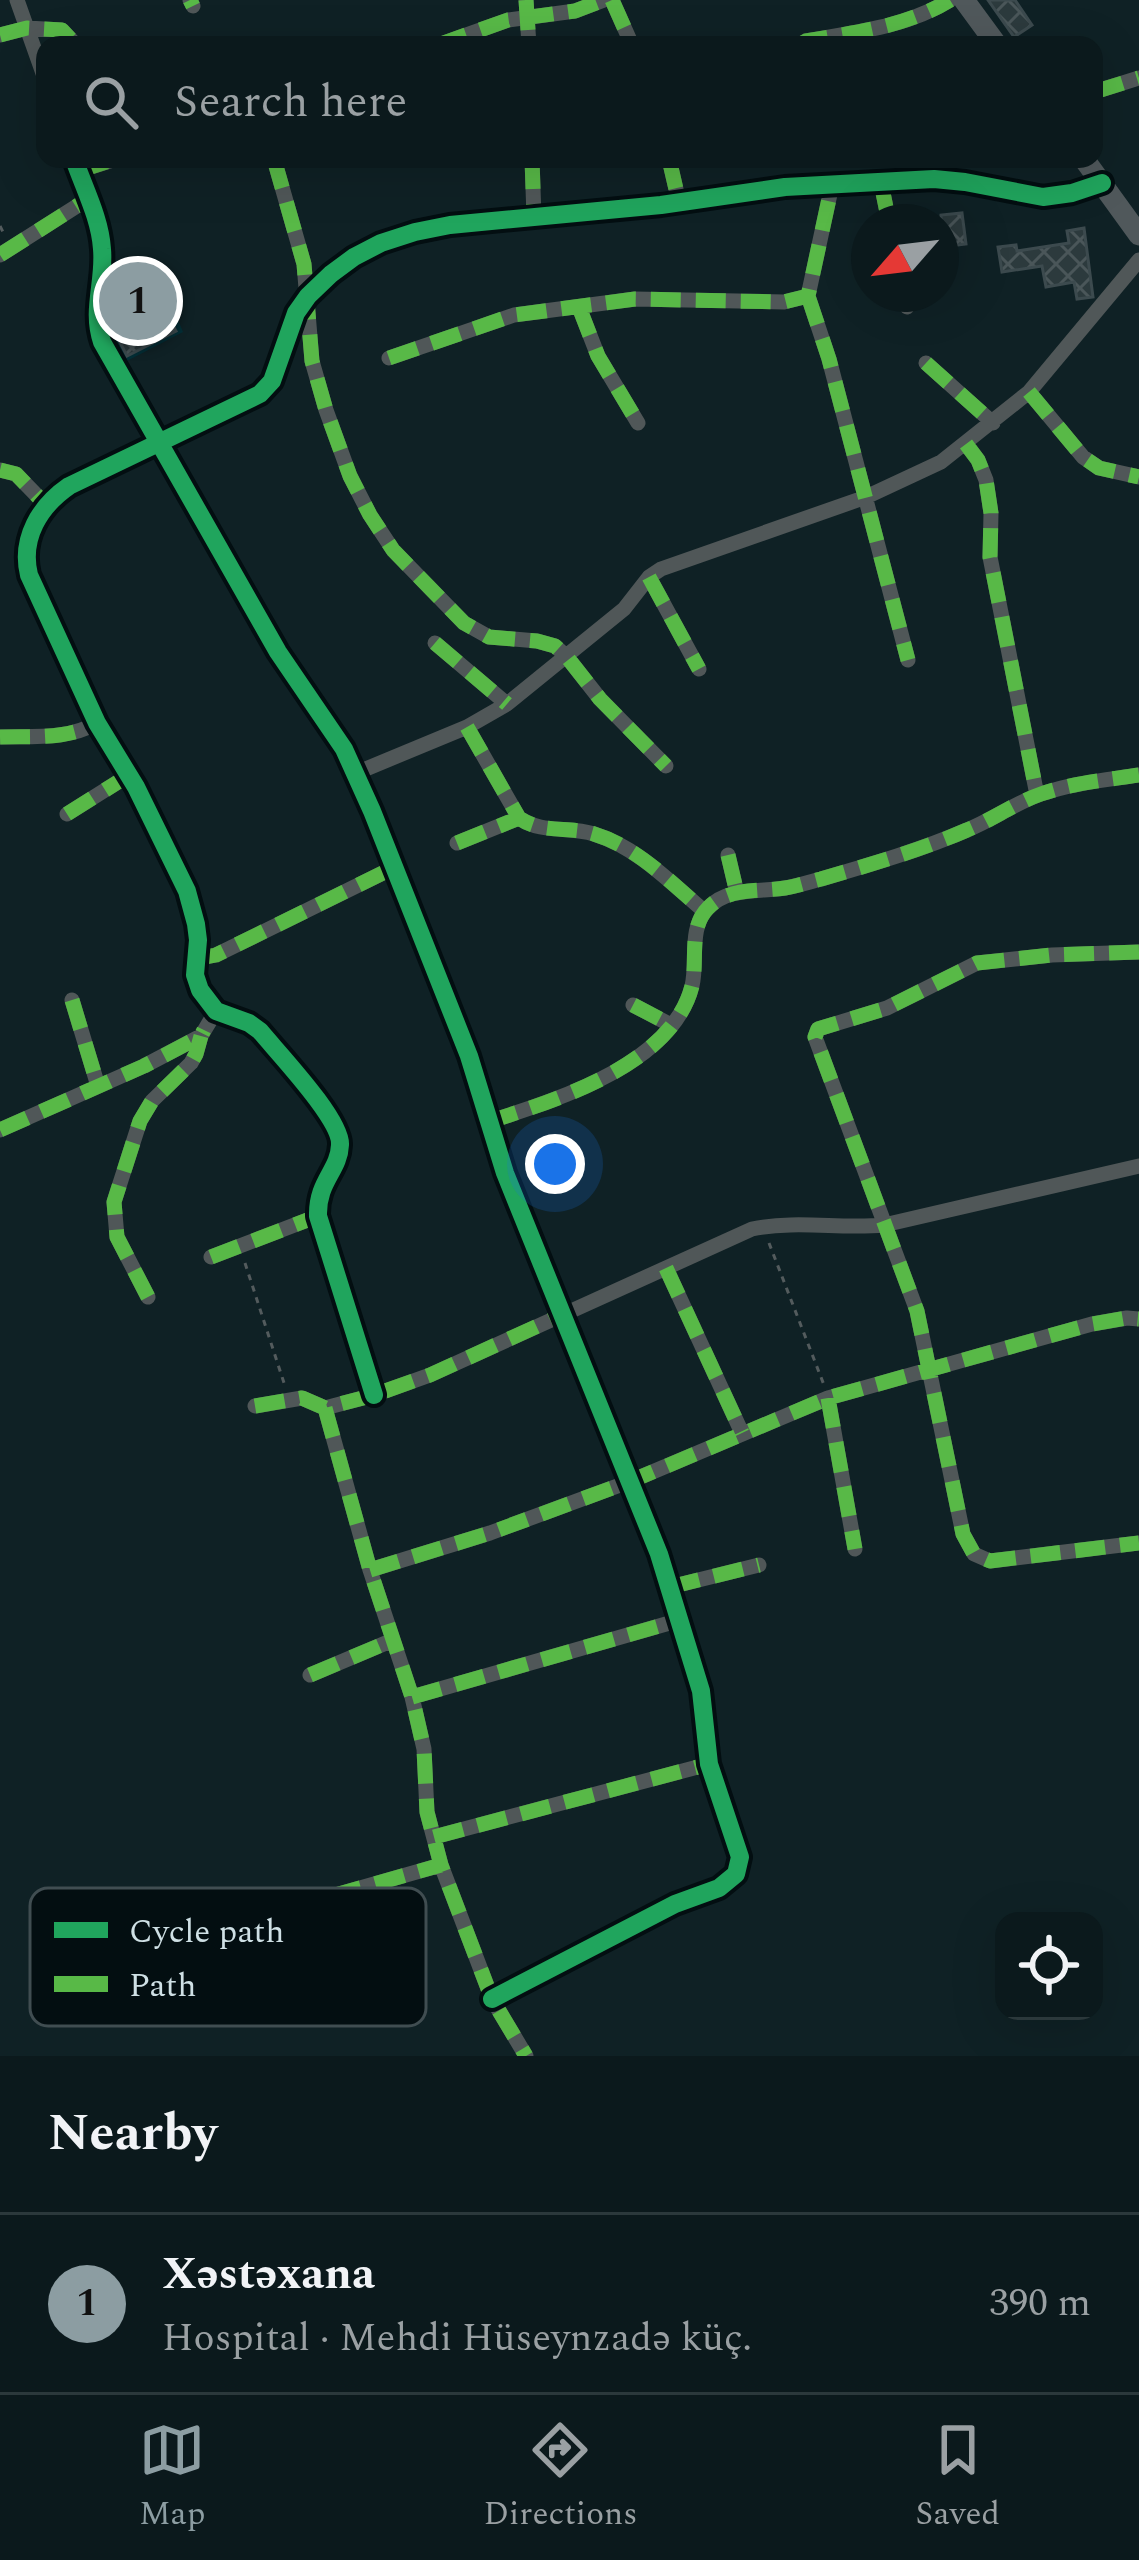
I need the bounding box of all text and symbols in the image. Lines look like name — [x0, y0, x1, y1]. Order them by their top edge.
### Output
search box — [36, 36, 1103, 168]
text: Search here — [174, 68, 407, 137]
icon: search — [78, 69, 144, 135]
north arrow — [851, 204, 959, 312]
pin: 1 — [99, 256, 177, 346]
your location — [525, 1134, 585, 1194]
legend — [30, 1888, 426, 2026]
text: Cycle path — [129, 1907, 284, 1957]
map controls — [995, 1912, 1103, 2020]
button: locate — [995, 1912, 1103, 2020]
text: Path — [129, 1961, 196, 2011]
text: Nearby — [48, 2095, 217, 2173]
text: Xəstəxana — [162, 2240, 375, 2309]
text: 1 — [76, 2274, 98, 2333]
text: 390 m — [989, 2274, 1091, 2333]
text: Hospital · Mehdi Hüseynzadə küç. — [162, 2309, 752, 2368]
tab: Map — [139, 2417, 205, 2539]
tab: Directions — [483, 2417, 637, 2539]
tab: Saved — [915, 2417, 1000, 2539]

